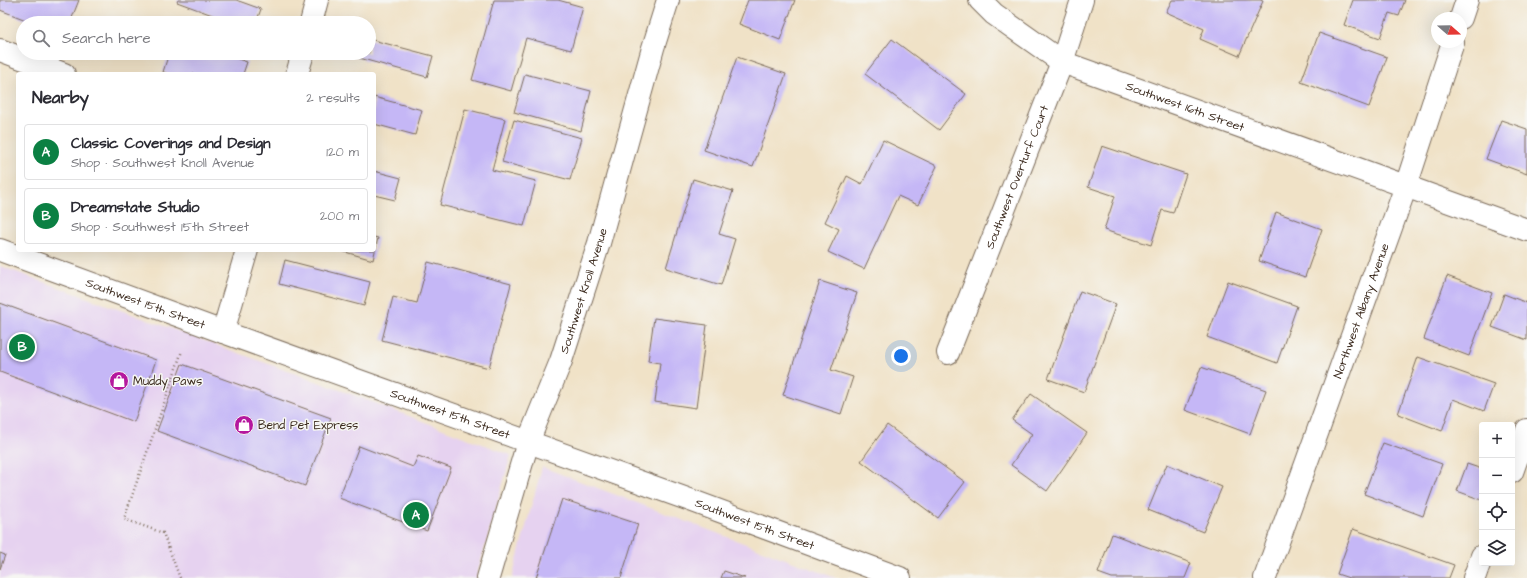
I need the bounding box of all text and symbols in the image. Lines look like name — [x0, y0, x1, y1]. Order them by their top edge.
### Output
north arrow — [1431, 12, 1467, 48]
search box — [16, 16, 376, 60]
icon: search — [30, 27, 52, 49]
text: Search here — [62, 28, 151, 49]
street label: Southwest 16th Street — [1123, 77, 1247, 136]
text: Nearby — [32, 86, 89, 110]
text: 2 results — [306, 89, 360, 107]
street label: Southwest Overturf Court — [981, 103, 1053, 251]
text: Classic Coverings and Design — [71, 133, 270, 154]
text: A — [42, 143, 50, 161]
text: 120 m — [326, 143, 359, 161]
text: Shop · Southwest Knoll Avenue — [71, 154, 254, 172]
text: Dreamstate Studio — [71, 197, 200, 218]
text: B — [41, 207, 51, 225]
text: 200 m — [320, 207, 359, 225]
text: Shop · Southwest 15th Street — [71, 218, 249, 236]
street label: Southwest Knoll Avenue — [555, 226, 611, 356]
street label: Northwest Albany Avenue — [1329, 240, 1393, 381]
street label: Southwest 15th Street — [83, 274, 208, 333]
pin: B — [9, 332, 35, 362]
your location — [891, 346, 911, 366]
shop icon: Muddy Paws — [108, 370, 130, 392]
place label: Muddy Paws — [133, 373, 202, 391]
street label: Southwest 15th Street — [388, 384, 512, 443]
shop icon: Bend Pet Express — [233, 414, 255, 436]
place label: Bend Pet Express — [258, 417, 358, 434]
map controls — [1479, 422, 1515, 566]
button: + — [1479, 422, 1515, 458]
button: − — [1479, 458, 1515, 494]
street label: Southwest 15th Street — [693, 494, 817, 554]
button: locate — [1479, 494, 1515, 530]
pin: A — [403, 500, 429, 530]
button: layers — [1479, 530, 1515, 566]

